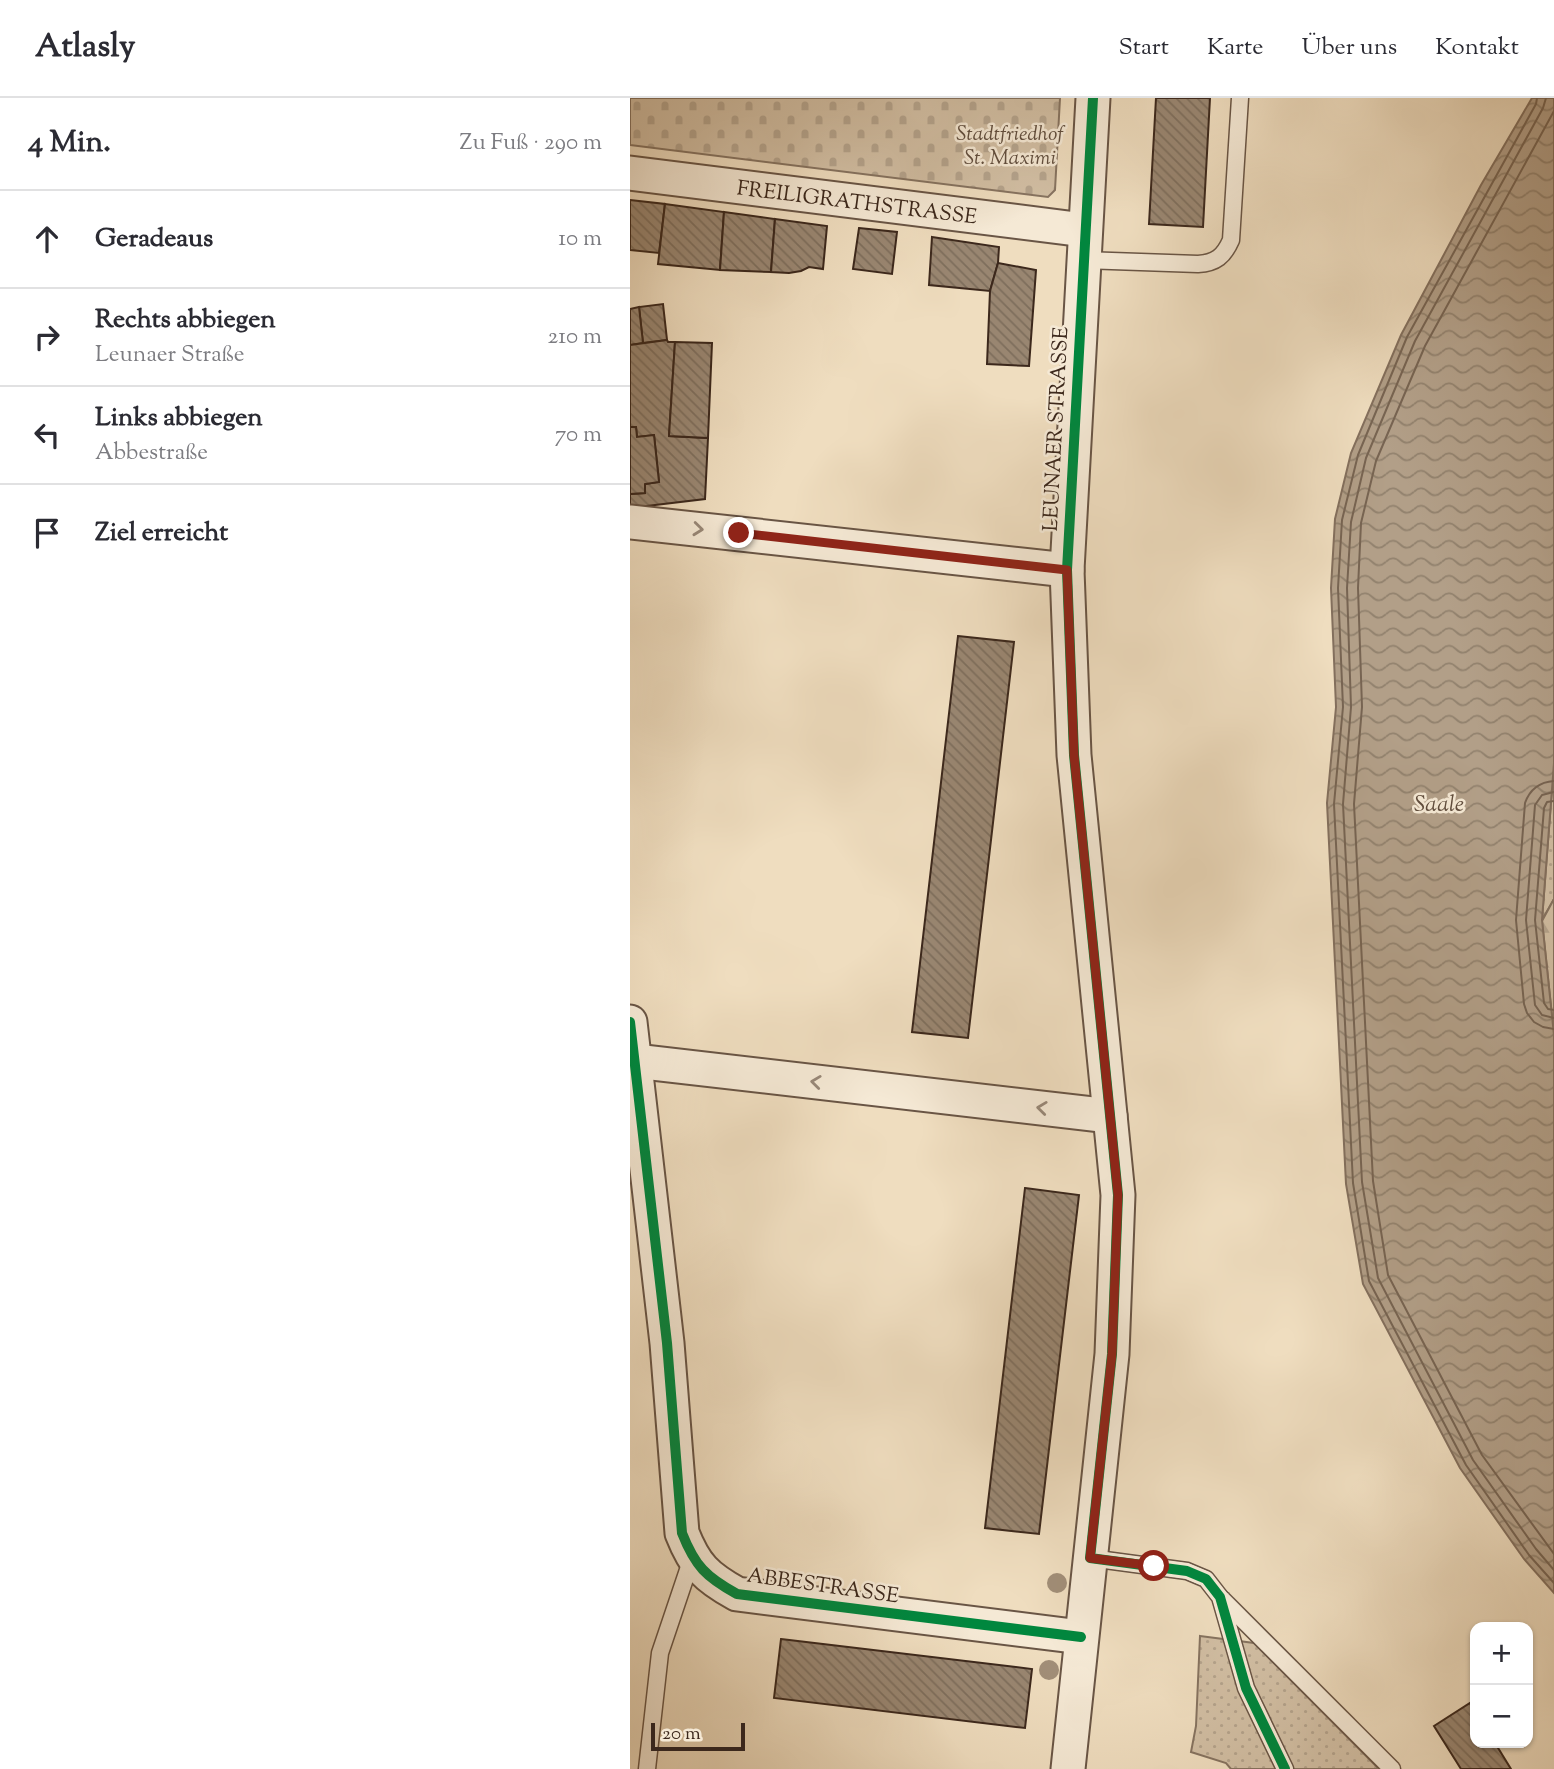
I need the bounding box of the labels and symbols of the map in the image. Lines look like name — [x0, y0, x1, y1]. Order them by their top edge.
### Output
park label: Stadtfriedhof St. Maximi — [956, 120, 1066, 174]
street label: FREILIGRATHSTRASSE — [735, 174, 979, 234]
street label: LEUNAER STRASSE — [1037, 326, 1077, 532]
route end — [723, 517, 754, 548]
one-way arrow — [693, 521, 704, 536]
water label: Saale — [1414, 789, 1464, 822]
one-way arrow — [810, 1075, 821, 1090]
one-way arrow — [1036, 1101, 1047, 1116]
route start — [1138, 1550, 1169, 1581]
street label: ABBESTRASSE — [745, 1561, 901, 1613]
scale bar — [651, 1720, 746, 1752]

